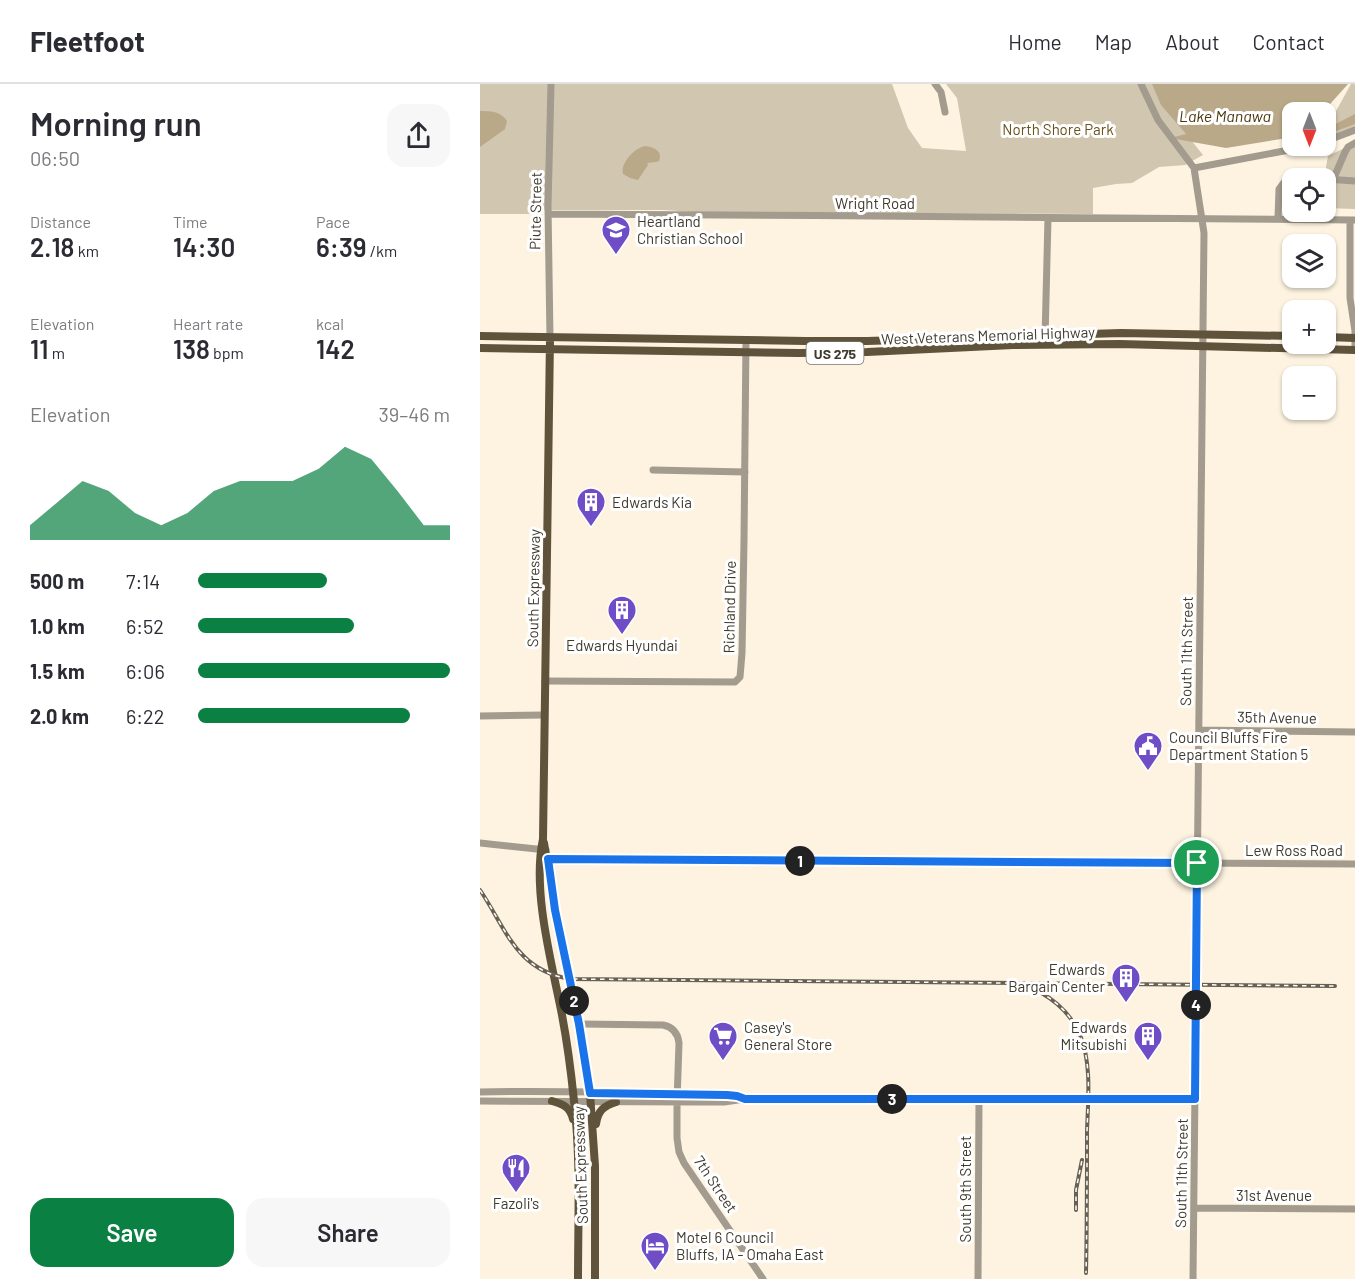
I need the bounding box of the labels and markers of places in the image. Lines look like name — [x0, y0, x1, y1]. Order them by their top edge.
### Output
place label: Heartland Christian School — [637, 212, 743, 247]
school or university icon: Heartland Christian School — [600, 214, 632, 256]
building icon: Edwards Kia — [575, 486, 607, 528]
place label: Edwards Kia — [612, 493, 692, 511]
building icon: Edwards Hyundai — [606, 594, 638, 636]
place label: Edwards Hyundai — [566, 636, 678, 654]
place label: Council Bluffs Fire Department Station 5 — [1169, 728, 1308, 763]
public building icon: Council Bluffs Fire Department Station 5 — [1132, 730, 1164, 772]
pin — [1171, 837, 1222, 888]
pin: 1 — [785, 846, 815, 876]
place label: Edwards Bargain Center — [1008, 960, 1106, 995]
building icon: Edwards Bargain Center — [1110, 962, 1142, 1004]
pin: 2 — [559, 986, 589, 1016]
pin: 4 — [1181, 990, 1211, 1020]
place label: Casey's General Store — [744, 1018, 832, 1053]
place label: Edwards Mitsubishi — [1061, 1018, 1127, 1053]
supermarket icon: Casey's General Store — [707, 1020, 739, 1062]
building icon: Edwards Mitsubishi — [1132, 1020, 1164, 1062]
pin: 3 — [877, 1084, 907, 1114]
restaurant icon: Fazoli's — [500, 1152, 532, 1194]
place label: Fazoli's — [493, 1194, 539, 1212]
place label: Motel 6 Council Bluffs, IA - Omaha East — [676, 1228, 824, 1263]
hotel icon: Motel 6 Council Bluffs, IA - Omaha East — [639, 1230, 671, 1272]

